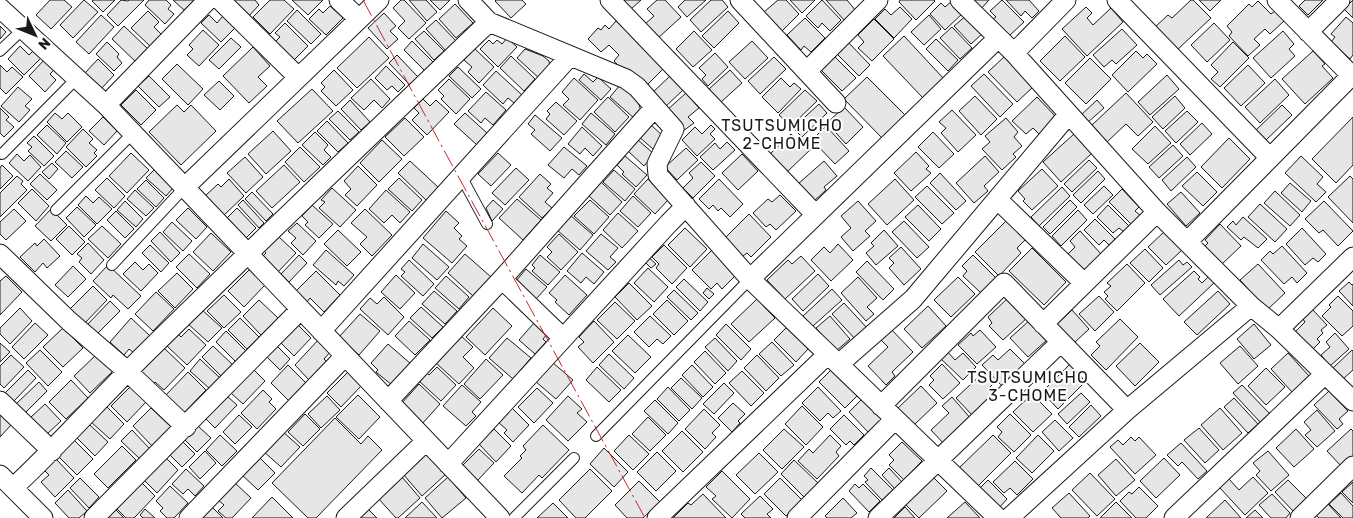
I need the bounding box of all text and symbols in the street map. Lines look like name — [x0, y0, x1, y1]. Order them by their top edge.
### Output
north arrow — [10, 10, 60, 60]
text: N — [34, 34, 54, 53]
district label: TSUTSUMICHO 2-CHOME — [721, 116, 843, 153]
district label: TSUTSUMICHO 3-CHOME — [967, 368, 1089, 405]

